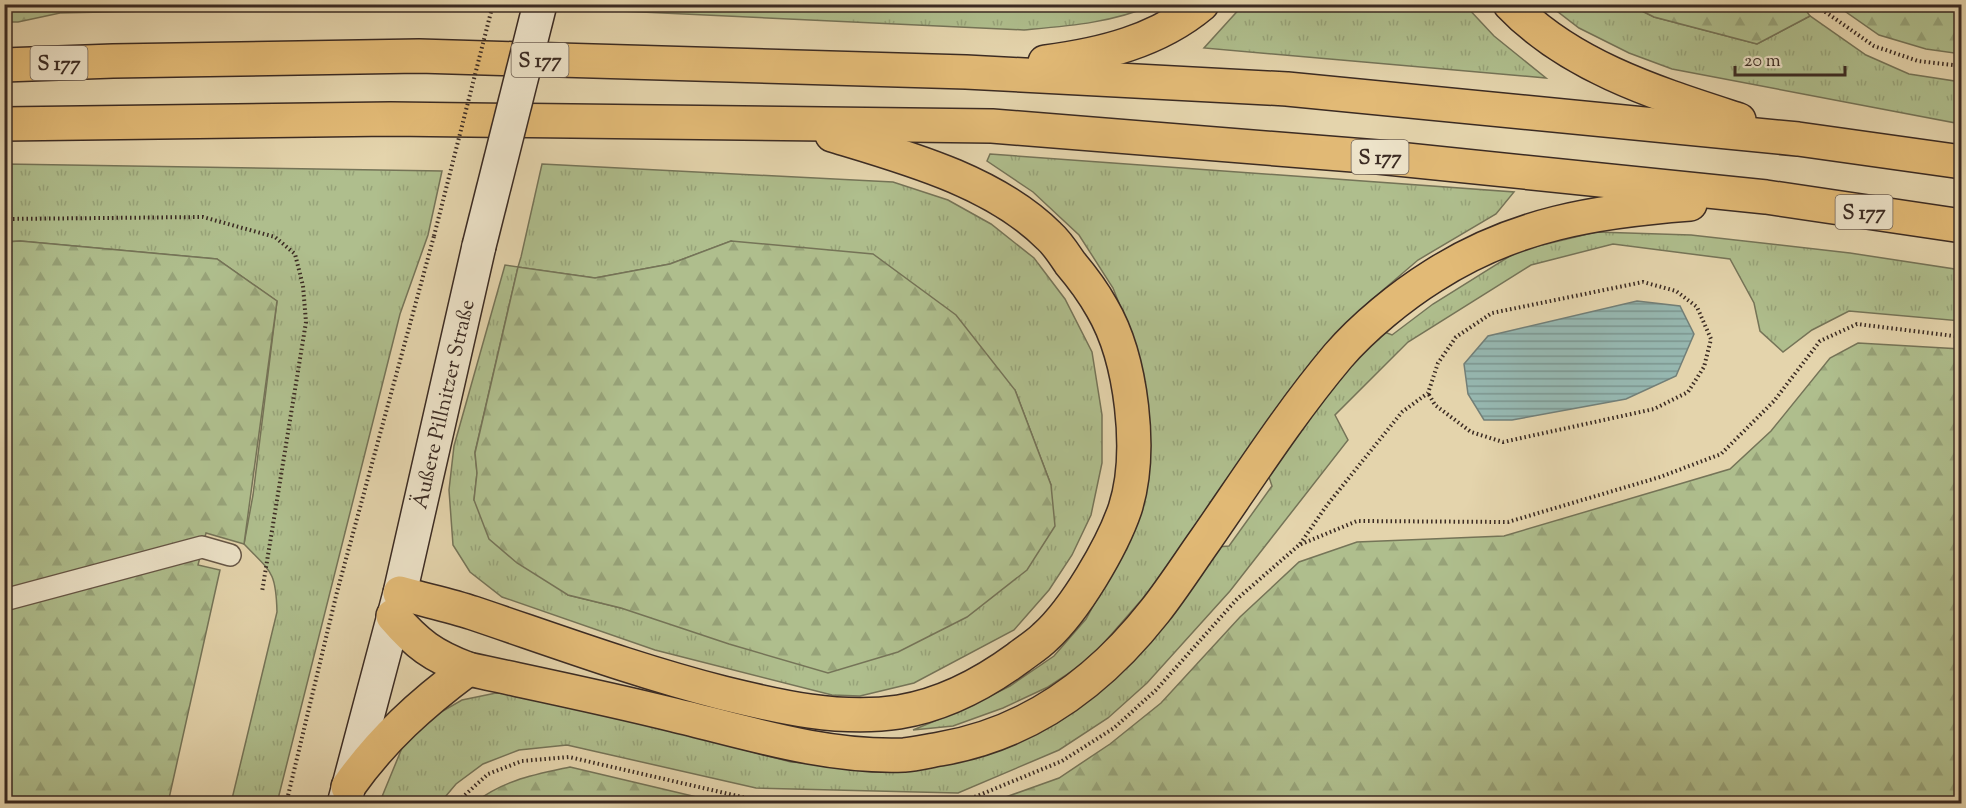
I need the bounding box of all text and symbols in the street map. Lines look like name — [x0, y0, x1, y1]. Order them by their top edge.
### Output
scale bar — [1735, 39, 1844, 77]
road number: S 177 — [512, 43, 568, 77]
road number: S 177 — [31, 46, 88, 80]
text: 20 m — [1744, 49, 1781, 75]
road number: S 177 — [1352, 140, 1408, 174]
road number: S 177 — [1836, 195, 1892, 229]
street label: Äußere Pillnitzer Straße — [406, 297, 484, 512]

